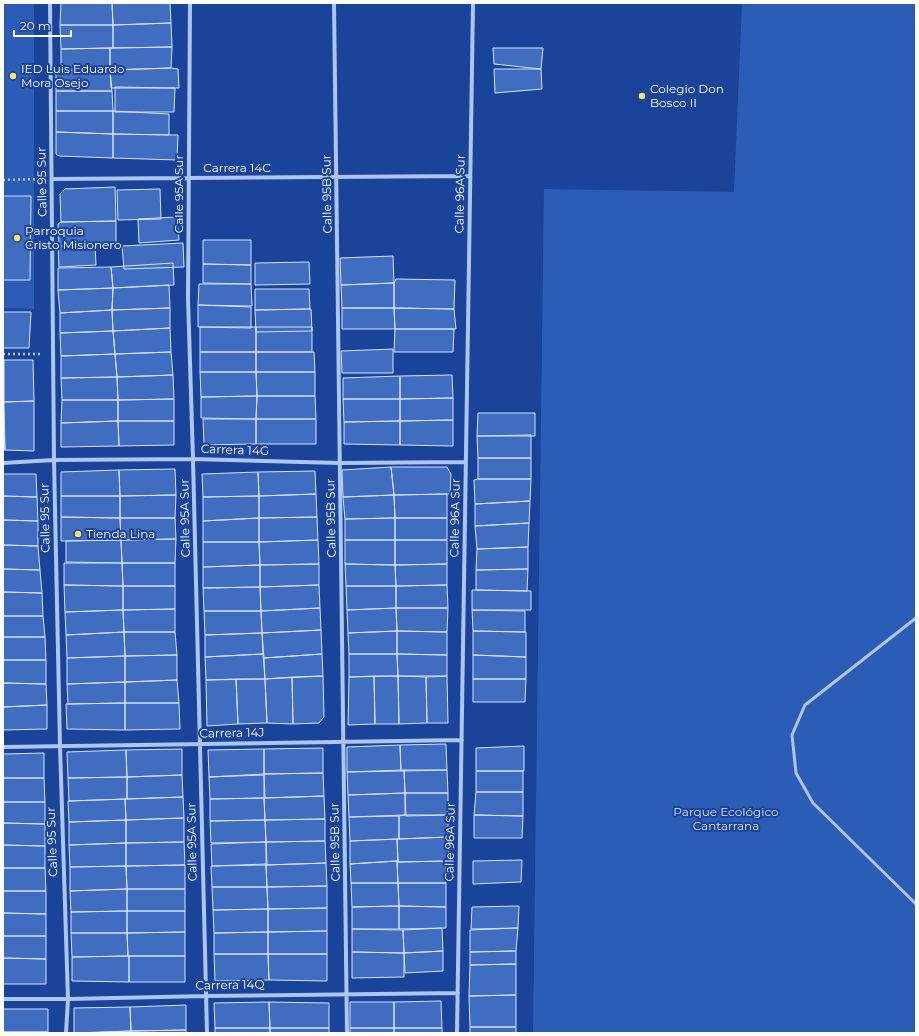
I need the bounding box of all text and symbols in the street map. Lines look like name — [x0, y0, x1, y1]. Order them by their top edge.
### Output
scale bar — [14, 12, 71, 38]
text: 20 m — [20, 18, 51, 33]
place label: IED Luis Eduardo Mora Osejo — [21, 61, 125, 90]
marker: IED Luis Eduardo Mora Osejo — [8, 71, 18, 81]
place label: Colegio Don Bosco II — [650, 81, 724, 110]
marker: Colegio Don Bosco II — [637, 91, 647, 101]
street label: Calle 95 Sur — [33, 147, 50, 217]
street label: Calle 95B Sur — [318, 154, 335, 234]
street label: Calle 96A Sur — [451, 154, 468, 234]
street label: Calle 95A Sur — [171, 155, 186, 233]
street label: Carrera 14C — [203, 160, 271, 175]
place label: Parroquia Cristo Misionero — [25, 223, 121, 252]
marker: Parroquia Cristo Misionero — [12, 233, 22, 243]
street label: Carrera 14G — [201, 441, 269, 458]
street label: Calle 95A Sur — [176, 478, 193, 557]
street label: Calle 95B Sur — [322, 478, 339, 558]
street label: Calle 96A Sur — [446, 478, 463, 558]
street label: Calle 95 Sur — [36, 483, 53, 553]
place label: Tienda Lina — [86, 526, 155, 541]
marker: Tienda Lina — [73, 529, 83, 539]
street label: Carrera 14J — [199, 724, 265, 741]
street label: Calle 95A Sur — [183, 802, 200, 881]
street label: Calle 95B Sur — [326, 802, 343, 882]
street label: Calle 96A Sur — [441, 802, 458, 882]
park label: Parque Ecológico Cantarrana — [673, 804, 779, 833]
street label: Calle 95 Sur — [43, 807, 60, 877]
street label: Carrera 14Q — [195, 976, 265, 993]

